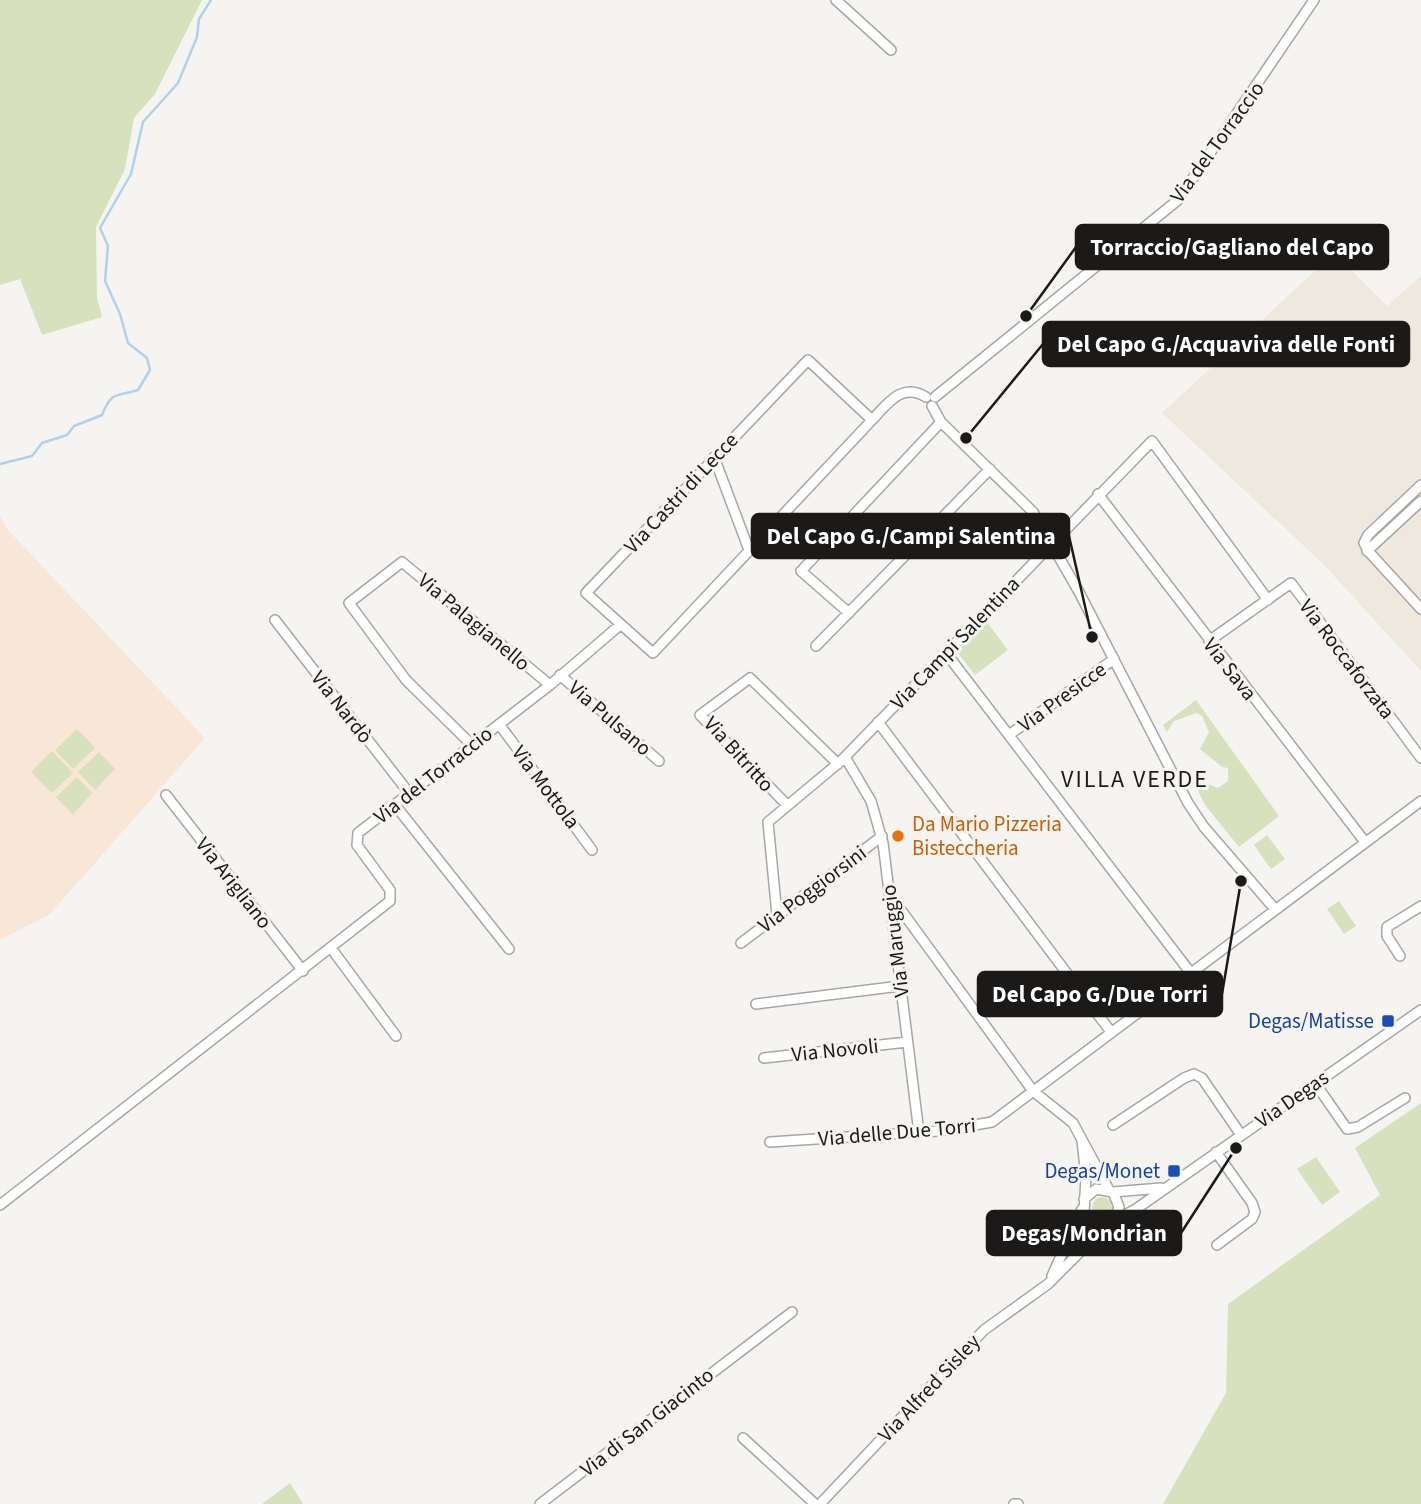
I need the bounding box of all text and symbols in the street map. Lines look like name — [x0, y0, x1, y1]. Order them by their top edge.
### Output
street label: Via del Torraccio — [1163, 75, 1271, 209]
callout: Torraccio/Gagliano del Capo — [1076, 225, 1388, 269]
text: Torraccio/Gagliano del Capo — [1090, 231, 1374, 264]
callout: Del Capo G./Acquaviva delle Fonti — [1043, 322, 1409, 366]
text: Del Capo G./Acquaviva delle Fonti — [1057, 328, 1395, 361]
street label: Via Castri di Lecce — [617, 426, 745, 560]
callout: Del Capo G./Campi Salentina — [752, 514, 1069, 558]
text: Del Capo G./Campi Salentina — [766, 520, 1056, 553]
street label: Via Palagianello — [411, 566, 537, 678]
street label: Via Campi Salentina — [883, 570, 1027, 716]
street label: Via Roccaforzata — [1292, 593, 1402, 725]
street label: Via Sava — [1196, 631, 1264, 707]
street label: Via Presicce — [1012, 655, 1112, 739]
street label: Via Nardò — [304, 664, 380, 750]
street label: Via Pulsano — [562, 673, 658, 763]
street label: Via Bitritto — [697, 710, 781, 798]
street label: Via del Torraccio — [367, 719, 499, 831]
street label: Via Mottola — [505, 739, 587, 835]
district label: VILLA VERDE — [1061, 762, 1209, 797]
place label: Da Mario Pizzeria Bisteccheria — [912, 809, 1062, 863]
marker: Da Mario Pizzeria Bisteccheria — [890, 828, 906, 844]
street label: Via Arigliano — [189, 831, 279, 935]
street label: Via Poggiorsini — [751, 838, 873, 940]
street label: Via Maruggio — [873, 883, 917, 999]
callout: Del Capo G./Due Torri — [978, 972, 1222, 1016]
text: Del Capo G./Due Torri — [992, 978, 1208, 1011]
place label: Degas/Matisse — [1248, 1006, 1374, 1036]
marker: Degas/Matisse — [1380, 1013, 1396, 1029]
street label: Via Novoli — [790, 1031, 880, 1069]
street label: Via Degas — [1249, 1063, 1335, 1135]
street label: Via delle Due Torri — [817, 1110, 977, 1154]
place label: Degas/Monet — [1044, 1156, 1160, 1186]
marker: Degas/Monet — [1166, 1163, 1182, 1179]
callout: Degas/Mondrian — [987, 1211, 1181, 1255]
text: Degas/Mondrian — [1001, 1217, 1167, 1250]
street label: Via Alfred Sisley — [871, 1327, 987, 1449]
street label: Via di San Giacinto — [574, 1360, 720, 1484]

